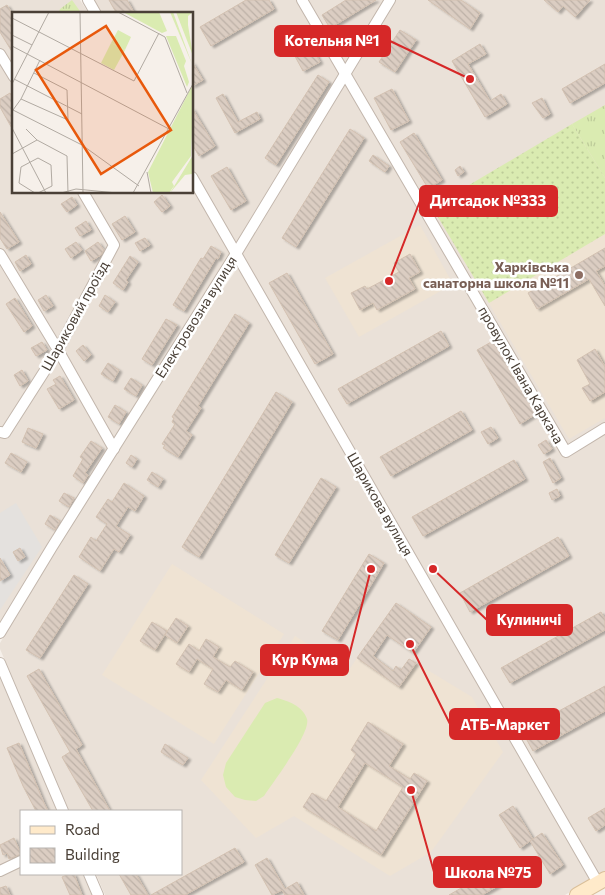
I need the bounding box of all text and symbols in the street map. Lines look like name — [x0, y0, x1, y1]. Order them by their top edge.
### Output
inset map — [12, 12, 194, 194]
callout: Котельня №1 — [275, 26, 390, 56]
text: Котельня №1 — [284, 31, 380, 49]
callout: Дитсадок №333 — [420, 186, 557, 216]
text: Дитсадок №333 — [430, 191, 546, 209]
street label: Електровозна вулиця — [151, 253, 240, 381]
street label: Шариковий проїзд — [37, 258, 112, 374]
place label: Харківська санаторна школа №11 — [423, 258, 569, 291]
marker: Харківська санаторна школа №11 — [573, 269, 585, 281]
street label: провулок Івана Каркача — [475, 303, 568, 447]
street label: Шарикова вулиця — [344, 449, 417, 559]
callout: Кулиничі — [487, 605, 572, 635]
text: Кулиничі — [497, 610, 561, 628]
callout: Кур Кума — [261, 645, 348, 675]
text: Кур Кума — [272, 650, 338, 668]
callout: АТБ-Маркет — [450, 709, 559, 739]
text: АТБ-Маркет — [460, 715, 550, 733]
legend — [20, 810, 182, 875]
text: Road — [65, 820, 100, 838]
text: Building — [65, 845, 120, 863]
callout: Школа №75 — [434, 857, 541, 887]
text: Школа №75 — [444, 863, 532, 881]

